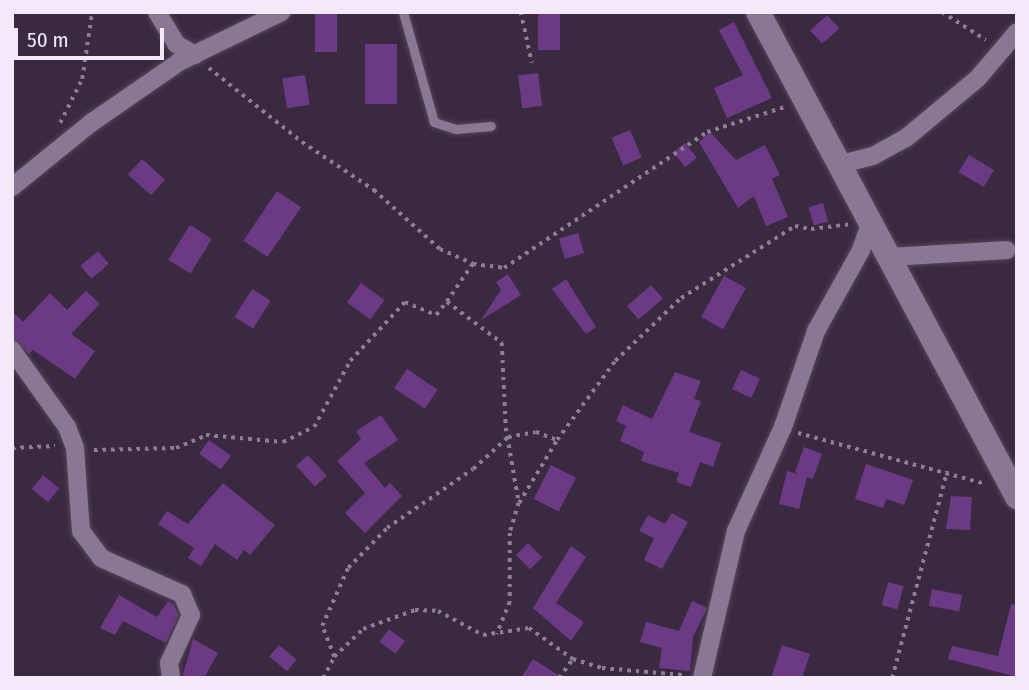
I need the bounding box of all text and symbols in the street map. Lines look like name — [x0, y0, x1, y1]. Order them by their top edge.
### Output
scale bar — [18, 14, 168, 58]
text: 50 m — [27, 27, 69, 53]

